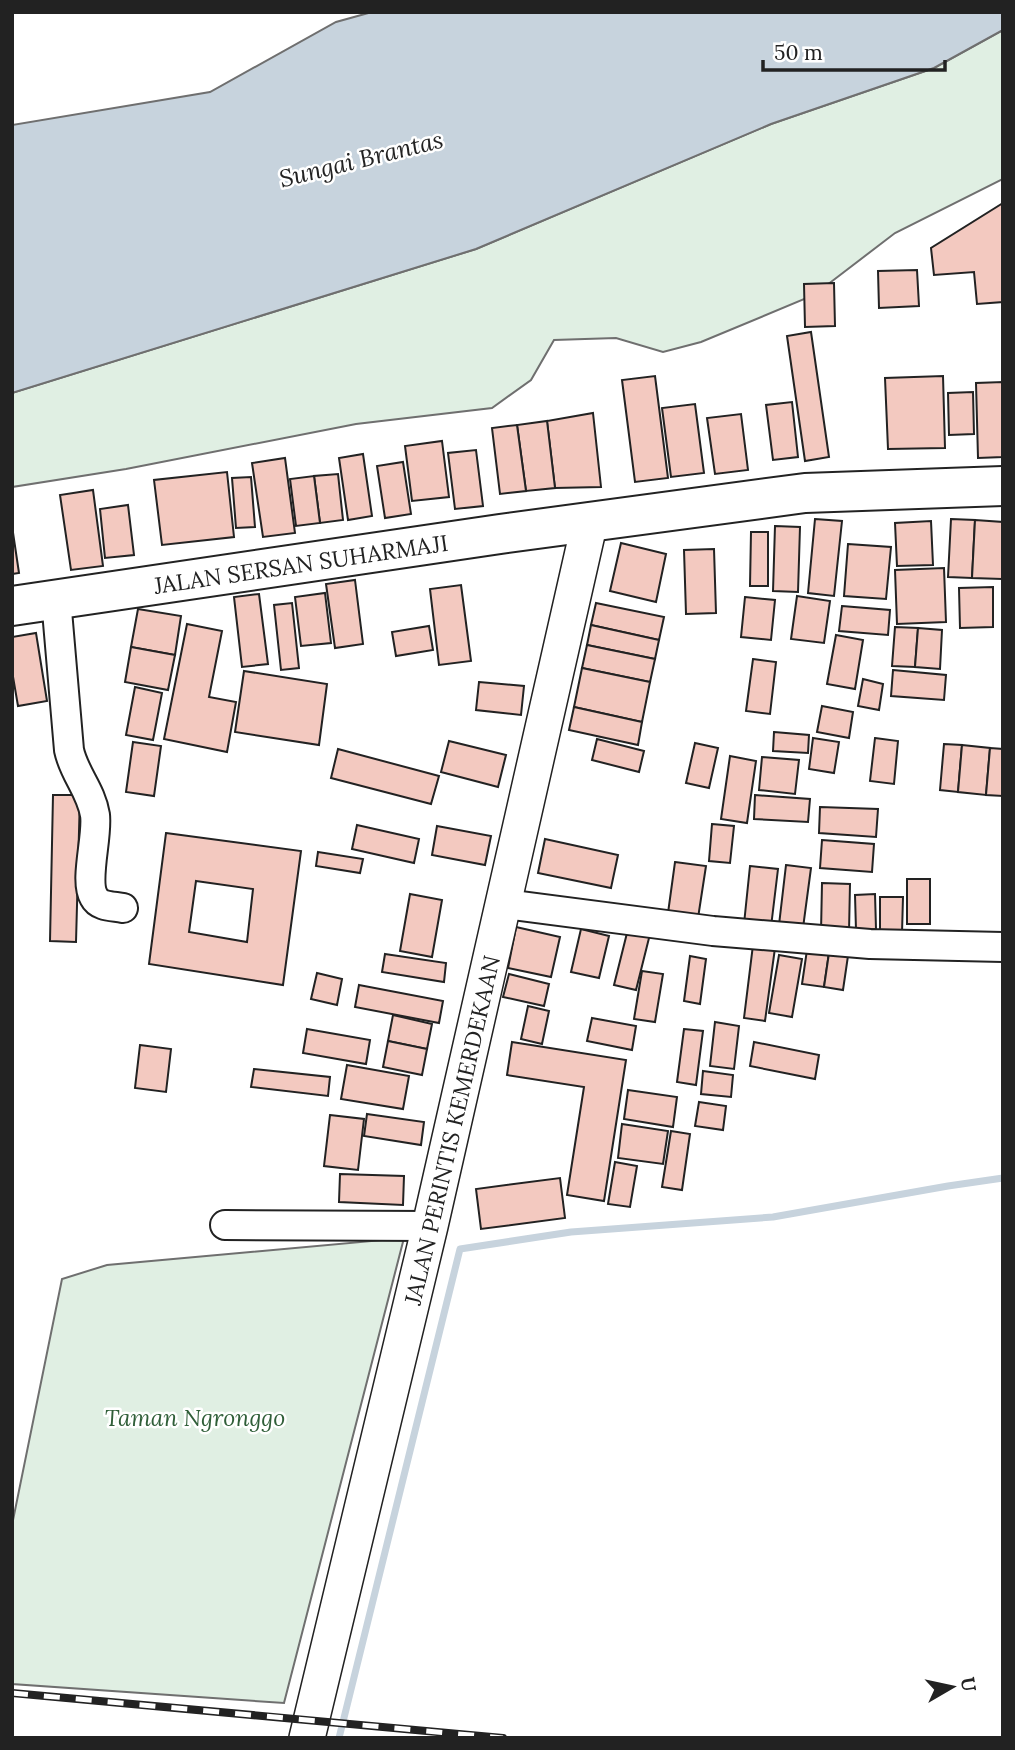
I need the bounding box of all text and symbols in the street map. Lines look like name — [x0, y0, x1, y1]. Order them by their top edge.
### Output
scale bar — [763, 28, 945, 72]
text: 50 m — [774, 39, 823, 66]
water label: Sungai Brantas — [276, 124, 446, 194]
street label: JALAN SERSAN SUHARMAJI — [151, 527, 450, 600]
street label: JALAN PERINTIS KEMERDEKAAN — [397, 952, 506, 1309]
park label: Taman Ngronggo — [105, 1403, 285, 1432]
north arrow — [917, 1652, 987, 1722]
text: U — [956, 1675, 982, 1693]

